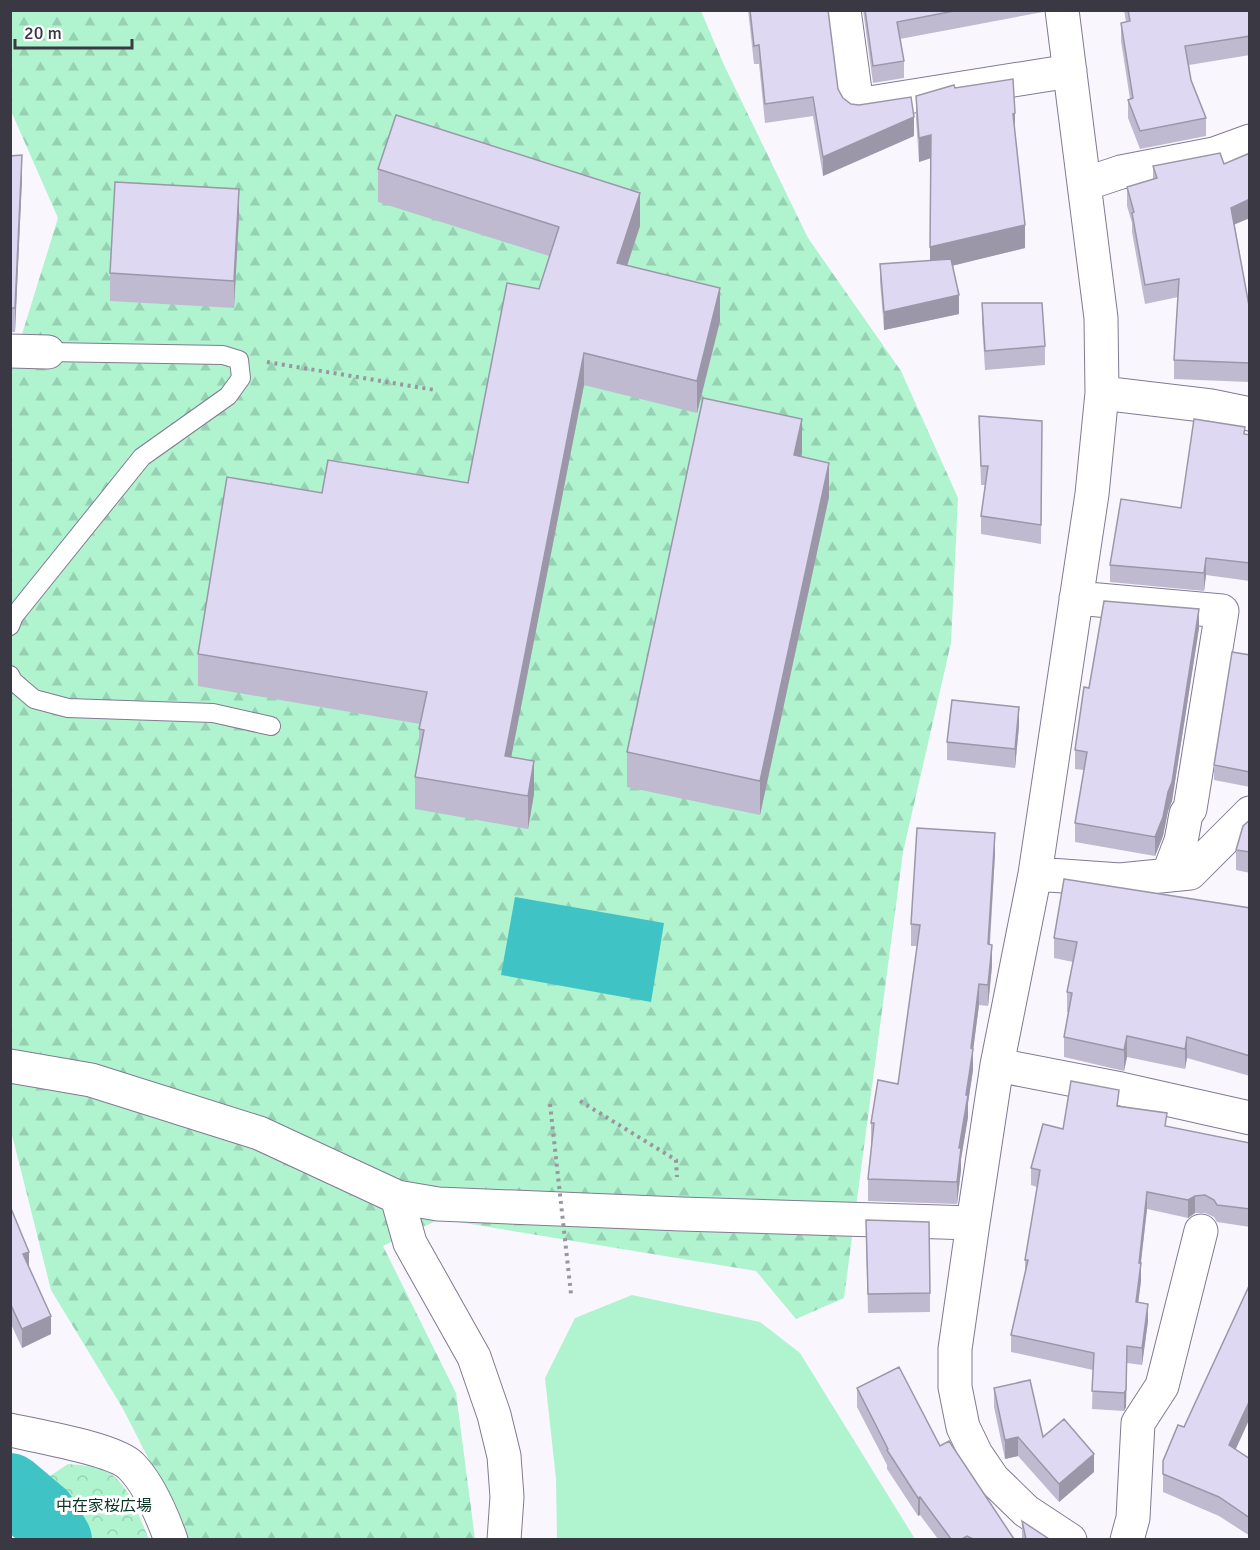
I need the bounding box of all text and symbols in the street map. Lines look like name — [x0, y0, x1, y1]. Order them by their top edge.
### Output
scale bar — [15, 12, 132, 50]
text: 20 m — [24, 22, 62, 44]
park label: 中在家桜広場 — [56, 1496, 152, 1516]

